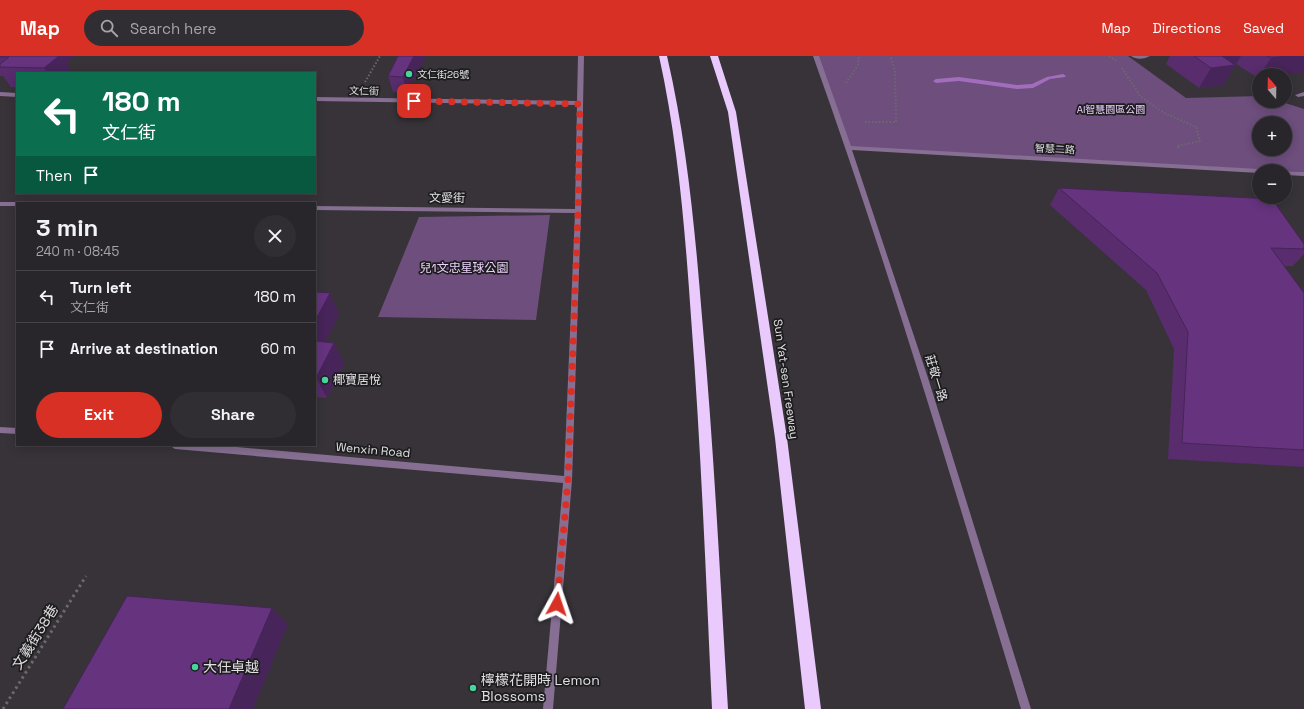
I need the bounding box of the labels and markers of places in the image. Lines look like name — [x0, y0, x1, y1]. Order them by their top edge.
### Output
place label: 文仁街26號 — [417, 68, 469, 81]
marker: 文仁街26號 — [404, 69, 414, 79]
pin — [397, 84, 431, 118]
place label: 椰寶居悅 — [333, 372, 381, 388]
marker: 椰寶居悅 — [320, 375, 330, 385]
place label: 大任卓越 — [203, 658, 259, 676]
marker: 大任卓越 — [190, 662, 200, 672]
place label: 檸檬花開時 Lemon Blossoms — [481, 671, 600, 705]
marker: 檸檬花開時 Lemon Blossoms — [468, 683, 478, 693]

